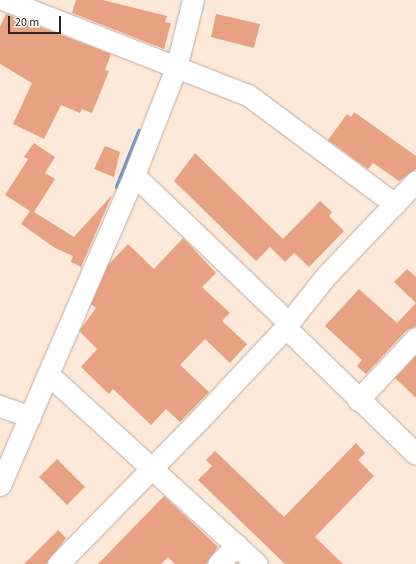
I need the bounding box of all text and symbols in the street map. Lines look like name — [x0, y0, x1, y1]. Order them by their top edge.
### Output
scale bar — [10, 8, 63, 34]
text: 20 m — [15, 14, 39, 31]

